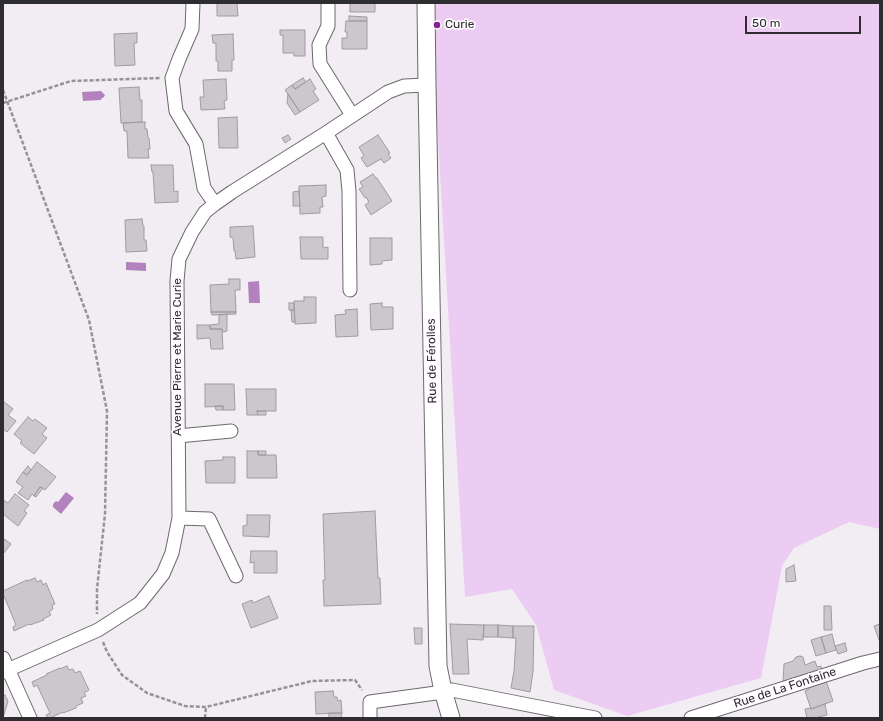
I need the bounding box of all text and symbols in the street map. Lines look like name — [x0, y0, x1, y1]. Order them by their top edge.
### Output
scale bar — [747, 8, 863, 34]
text: 50 m — [752, 16, 780, 30]
place label: Curie — [445, 18, 474, 32]
marker: Curie — [432, 20, 442, 30]
street label: Avenue Pierre et Marie Curie — [171, 278, 185, 436]
street label: Rue de Férolles — [424, 318, 440, 404]
street label: Rue de La Fontaine — [732, 665, 838, 711]

